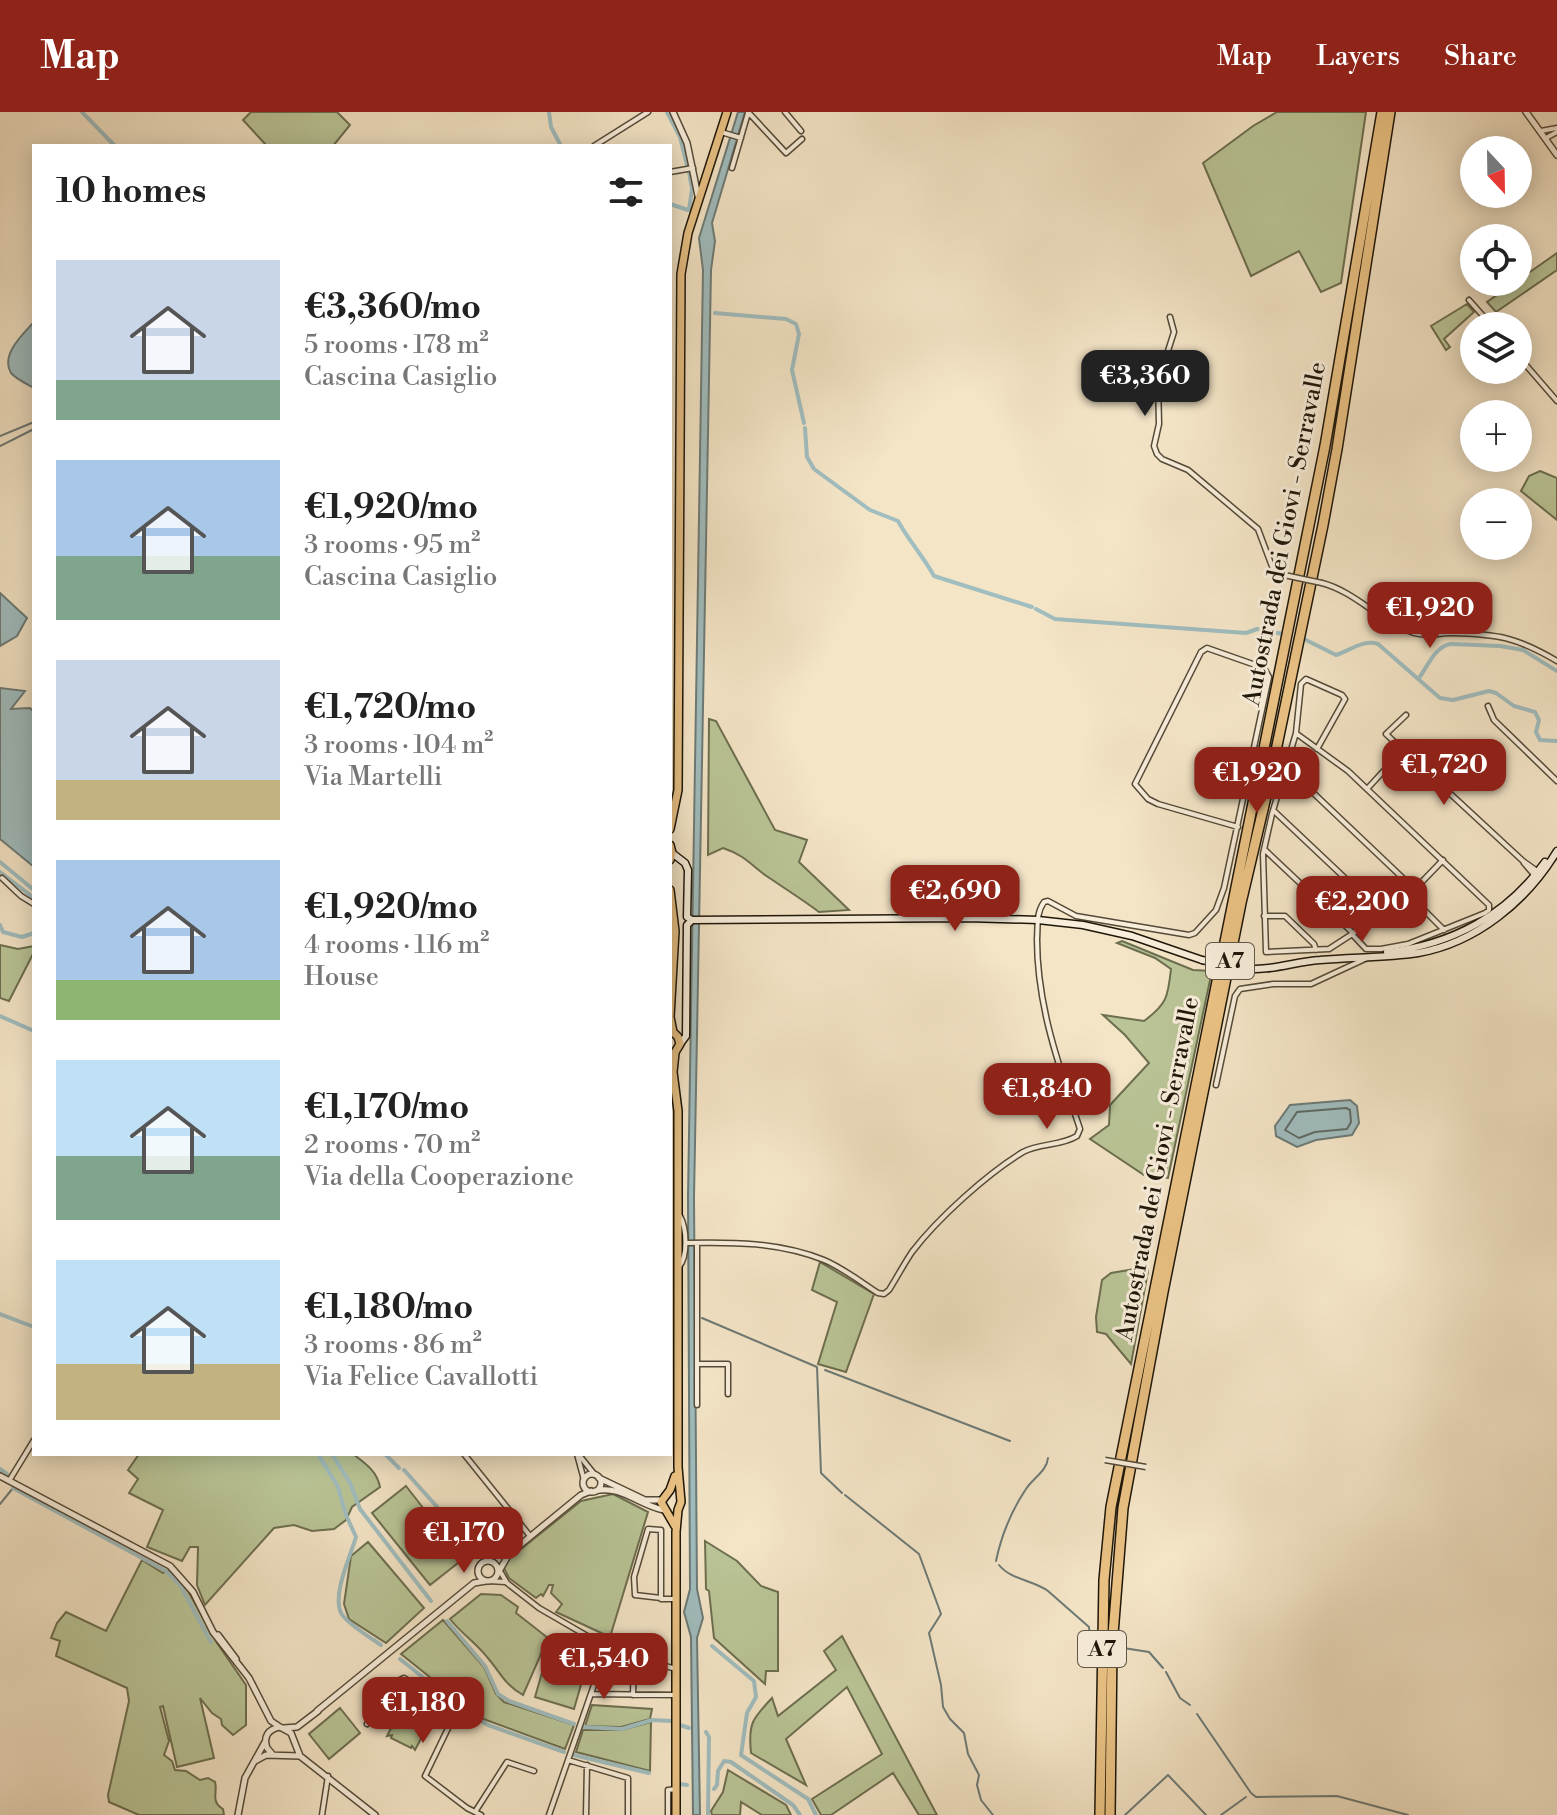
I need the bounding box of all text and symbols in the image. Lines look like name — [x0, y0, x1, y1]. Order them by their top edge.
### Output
text: Map — [40, 33, 120, 80]
text: Map — [1217, 39, 1272, 74]
text: Layers — [1316, 39, 1400, 74]
text: Share — [1444, 39, 1517, 74]
north arrow — [1460, 136, 1532, 208]
map controls — [1460, 136, 1532, 560]
icon: filters — [604, 170, 648, 214]
text: 10 homes — [56, 171, 206, 213]
button: locate — [1460, 224, 1532, 296]
text: €3,360/mo — [304, 287, 481, 329]
icon: home — [120, 292, 216, 388]
button: layers — [1460, 312, 1532, 384]
text: 5 rooms · 178 m² — [304, 329, 489, 361]
pin: €3,360 — [1080, 350, 1210, 418]
street label: Autostrada dei Giovi - Serravalle — [1237, 359, 1333, 710]
text: €3,360 — [1099, 360, 1191, 392]
text: Cascina Casiglio — [304, 361, 497, 393]
button: + — [1460, 400, 1532, 472]
text: €1,920/mo — [304, 487, 478, 529]
button: − — [1460, 488, 1532, 560]
icon: home — [120, 492, 216, 588]
text: 3 rooms · 95 m² — [304, 529, 480, 561]
text: Cascina Casiglio — [304, 561, 497, 593]
pin: €1,920 — [1365, 582, 1495, 650]
text: €1,920 — [1385, 592, 1475, 624]
text: €1,720/mo — [304, 687, 476, 729]
icon: home — [120, 692, 216, 788]
text: 3 rooms · 104 m² — [304, 729, 493, 761]
pin: €1,720 — [1379, 739, 1509, 807]
pin: €1,920 — [1192, 747, 1322, 815]
text: €1,720 — [1400, 749, 1488, 781]
text: €1,920 — [1212, 757, 1302, 789]
text: Via Martelli — [304, 761, 442, 793]
pin: €2,690 — [890, 865, 1020, 933]
text: €2,690 — [909, 875, 1001, 907]
pin: €2,200 — [1297, 876, 1427, 944]
text: €2,200 — [1314, 886, 1410, 918]
text: €1,920/mo — [304, 887, 478, 929]
icon: home — [120, 892, 216, 988]
text: 4 rooms · 116 m² — [304, 929, 489, 961]
road number: A7 — [1206, 943, 1254, 979]
text: House — [304, 961, 379, 993]
street label: Autostrada dei Giovi - Serravalle — [1110, 994, 1206, 1345]
pin: €1,840 — [982, 1063, 1112, 1131]
text: €1,840 — [1001, 1073, 1093, 1105]
text: €1,170/mo — [304, 1087, 469, 1129]
icon: home — [120, 1092, 216, 1188]
text: 2 rooms · 70 m² — [304, 1129, 480, 1161]
text: Via della Cooperazione — [304, 1161, 574, 1193]
text: €1,180/mo — [304, 1287, 473, 1329]
icon: home — [120, 1292, 216, 1388]
text: 3 rooms · 86 m² — [304, 1329, 482, 1361]
text: Via Felice Cavallotti — [304, 1361, 538, 1393]
pin: €1,170 — [399, 1507, 529, 1575]
text: €1,170 — [423, 1517, 505, 1549]
road number: A7 — [1078, 1631, 1126, 1667]
pin: €1,540 — [539, 1633, 669, 1701]
text: €1,540 — [559, 1643, 649, 1675]
pin: €1,180 — [358, 1677, 488, 1745]
text: €1,180 — [380, 1687, 466, 1719]

